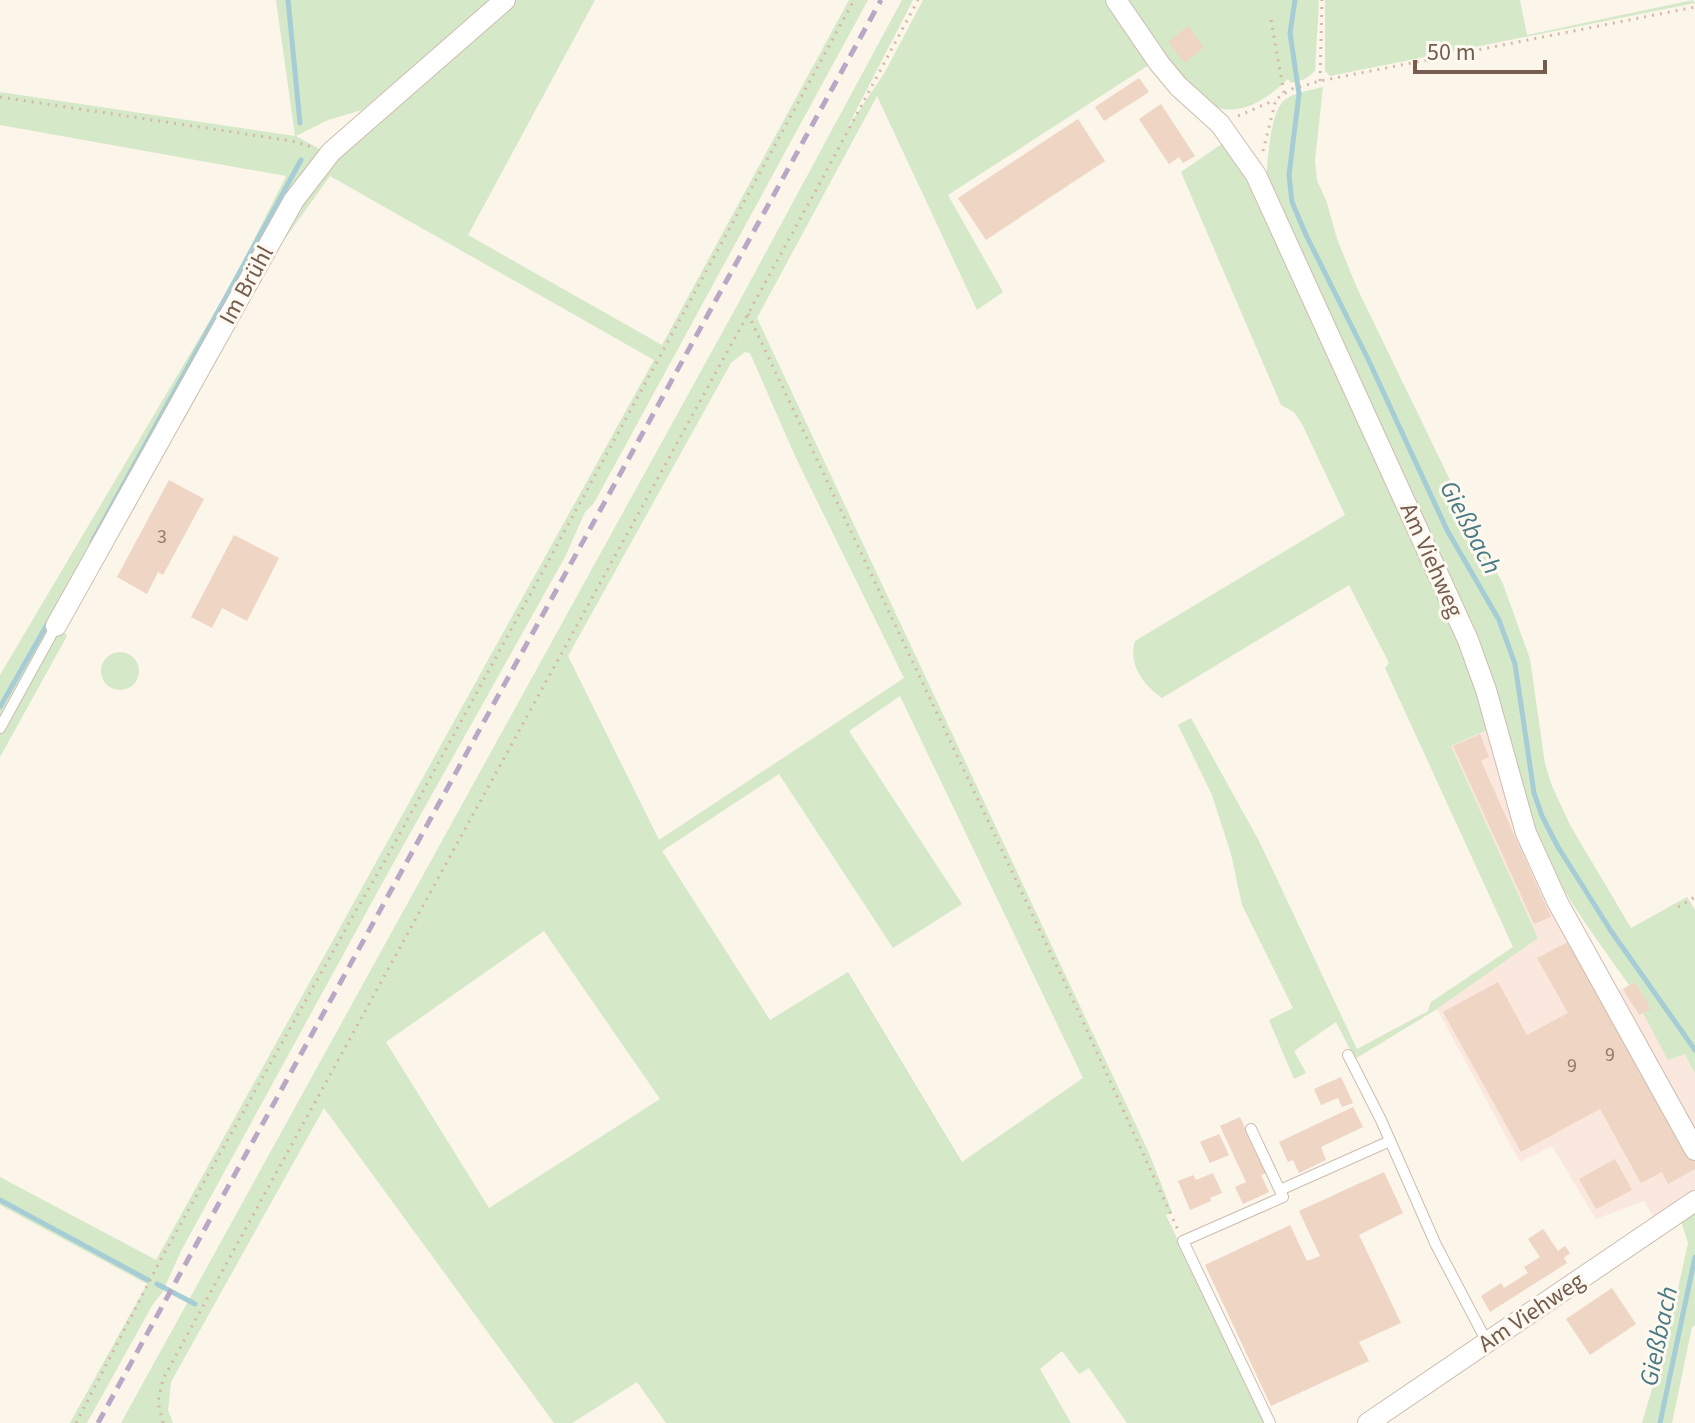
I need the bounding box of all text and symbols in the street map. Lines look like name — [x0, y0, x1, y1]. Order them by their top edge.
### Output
scale bar — [1415, 24, 1545, 74]
text: 50 m — [1427, 35, 1476, 70]
street label: Im Brühl — [210, 239, 283, 331]
water label: Gießbach — [1430, 474, 1511, 581]
street label: Am Viehweg — [1391, 497, 1472, 623]
house number: 3 — [157, 523, 167, 551]
house number: 9 — [1605, 1041, 1615, 1069]
house number: 9 — [1567, 1052, 1577, 1080]
street label: Am Viehweg — [1471, 1264, 1592, 1361]
water label: Gießbach — [1630, 1283, 1687, 1389]

